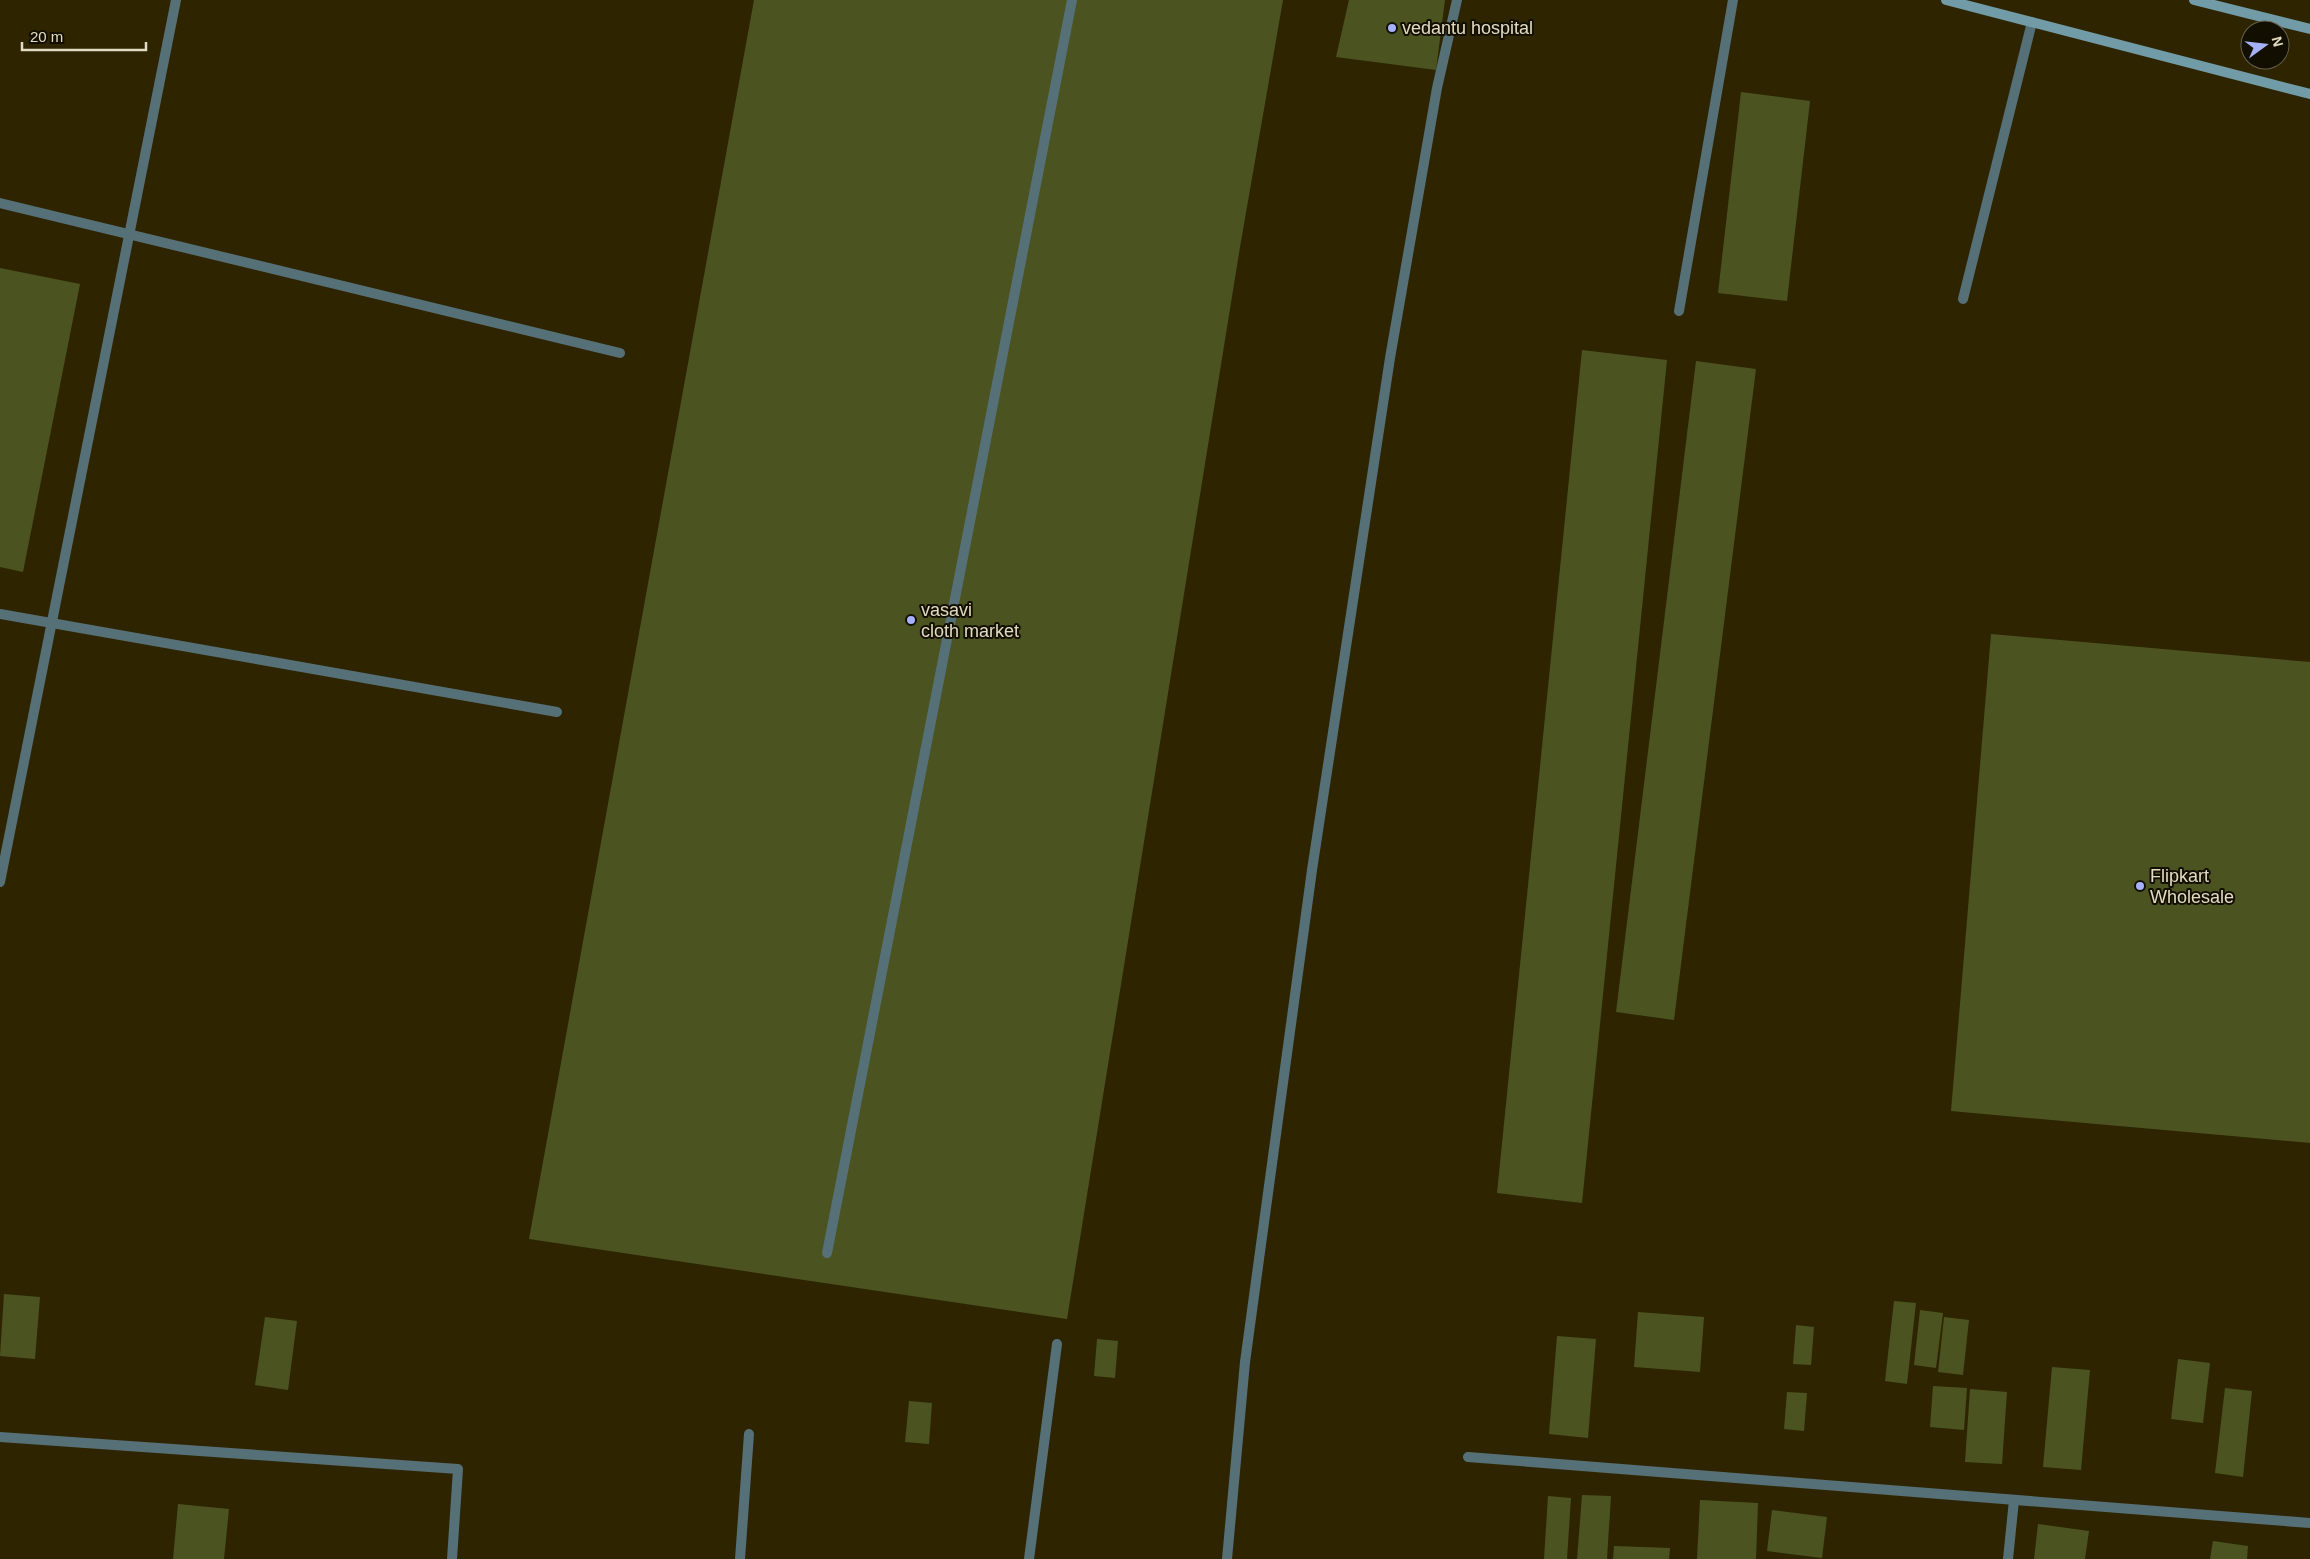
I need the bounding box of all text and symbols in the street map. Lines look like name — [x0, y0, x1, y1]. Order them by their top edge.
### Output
place label: vedantu hospital — [1402, 18, 1533, 38]
scale bar — [22, 20, 146, 52]
north arrow — [2240, 20, 2290, 70]
marker: vedantu hospital — [1386, 22, 1398, 34]
text: 20 m — [30, 28, 63, 45]
text: N — [2269, 35, 2287, 49]
place label: vasavi cloth market — [921, 600, 1019, 641]
marker: vasavi cloth market — [905, 614, 917, 626]
place label: Flipkart Wholesale — [2150, 866, 2234, 907]
marker: Flipkart Wholesale — [2134, 880, 2146, 892]

